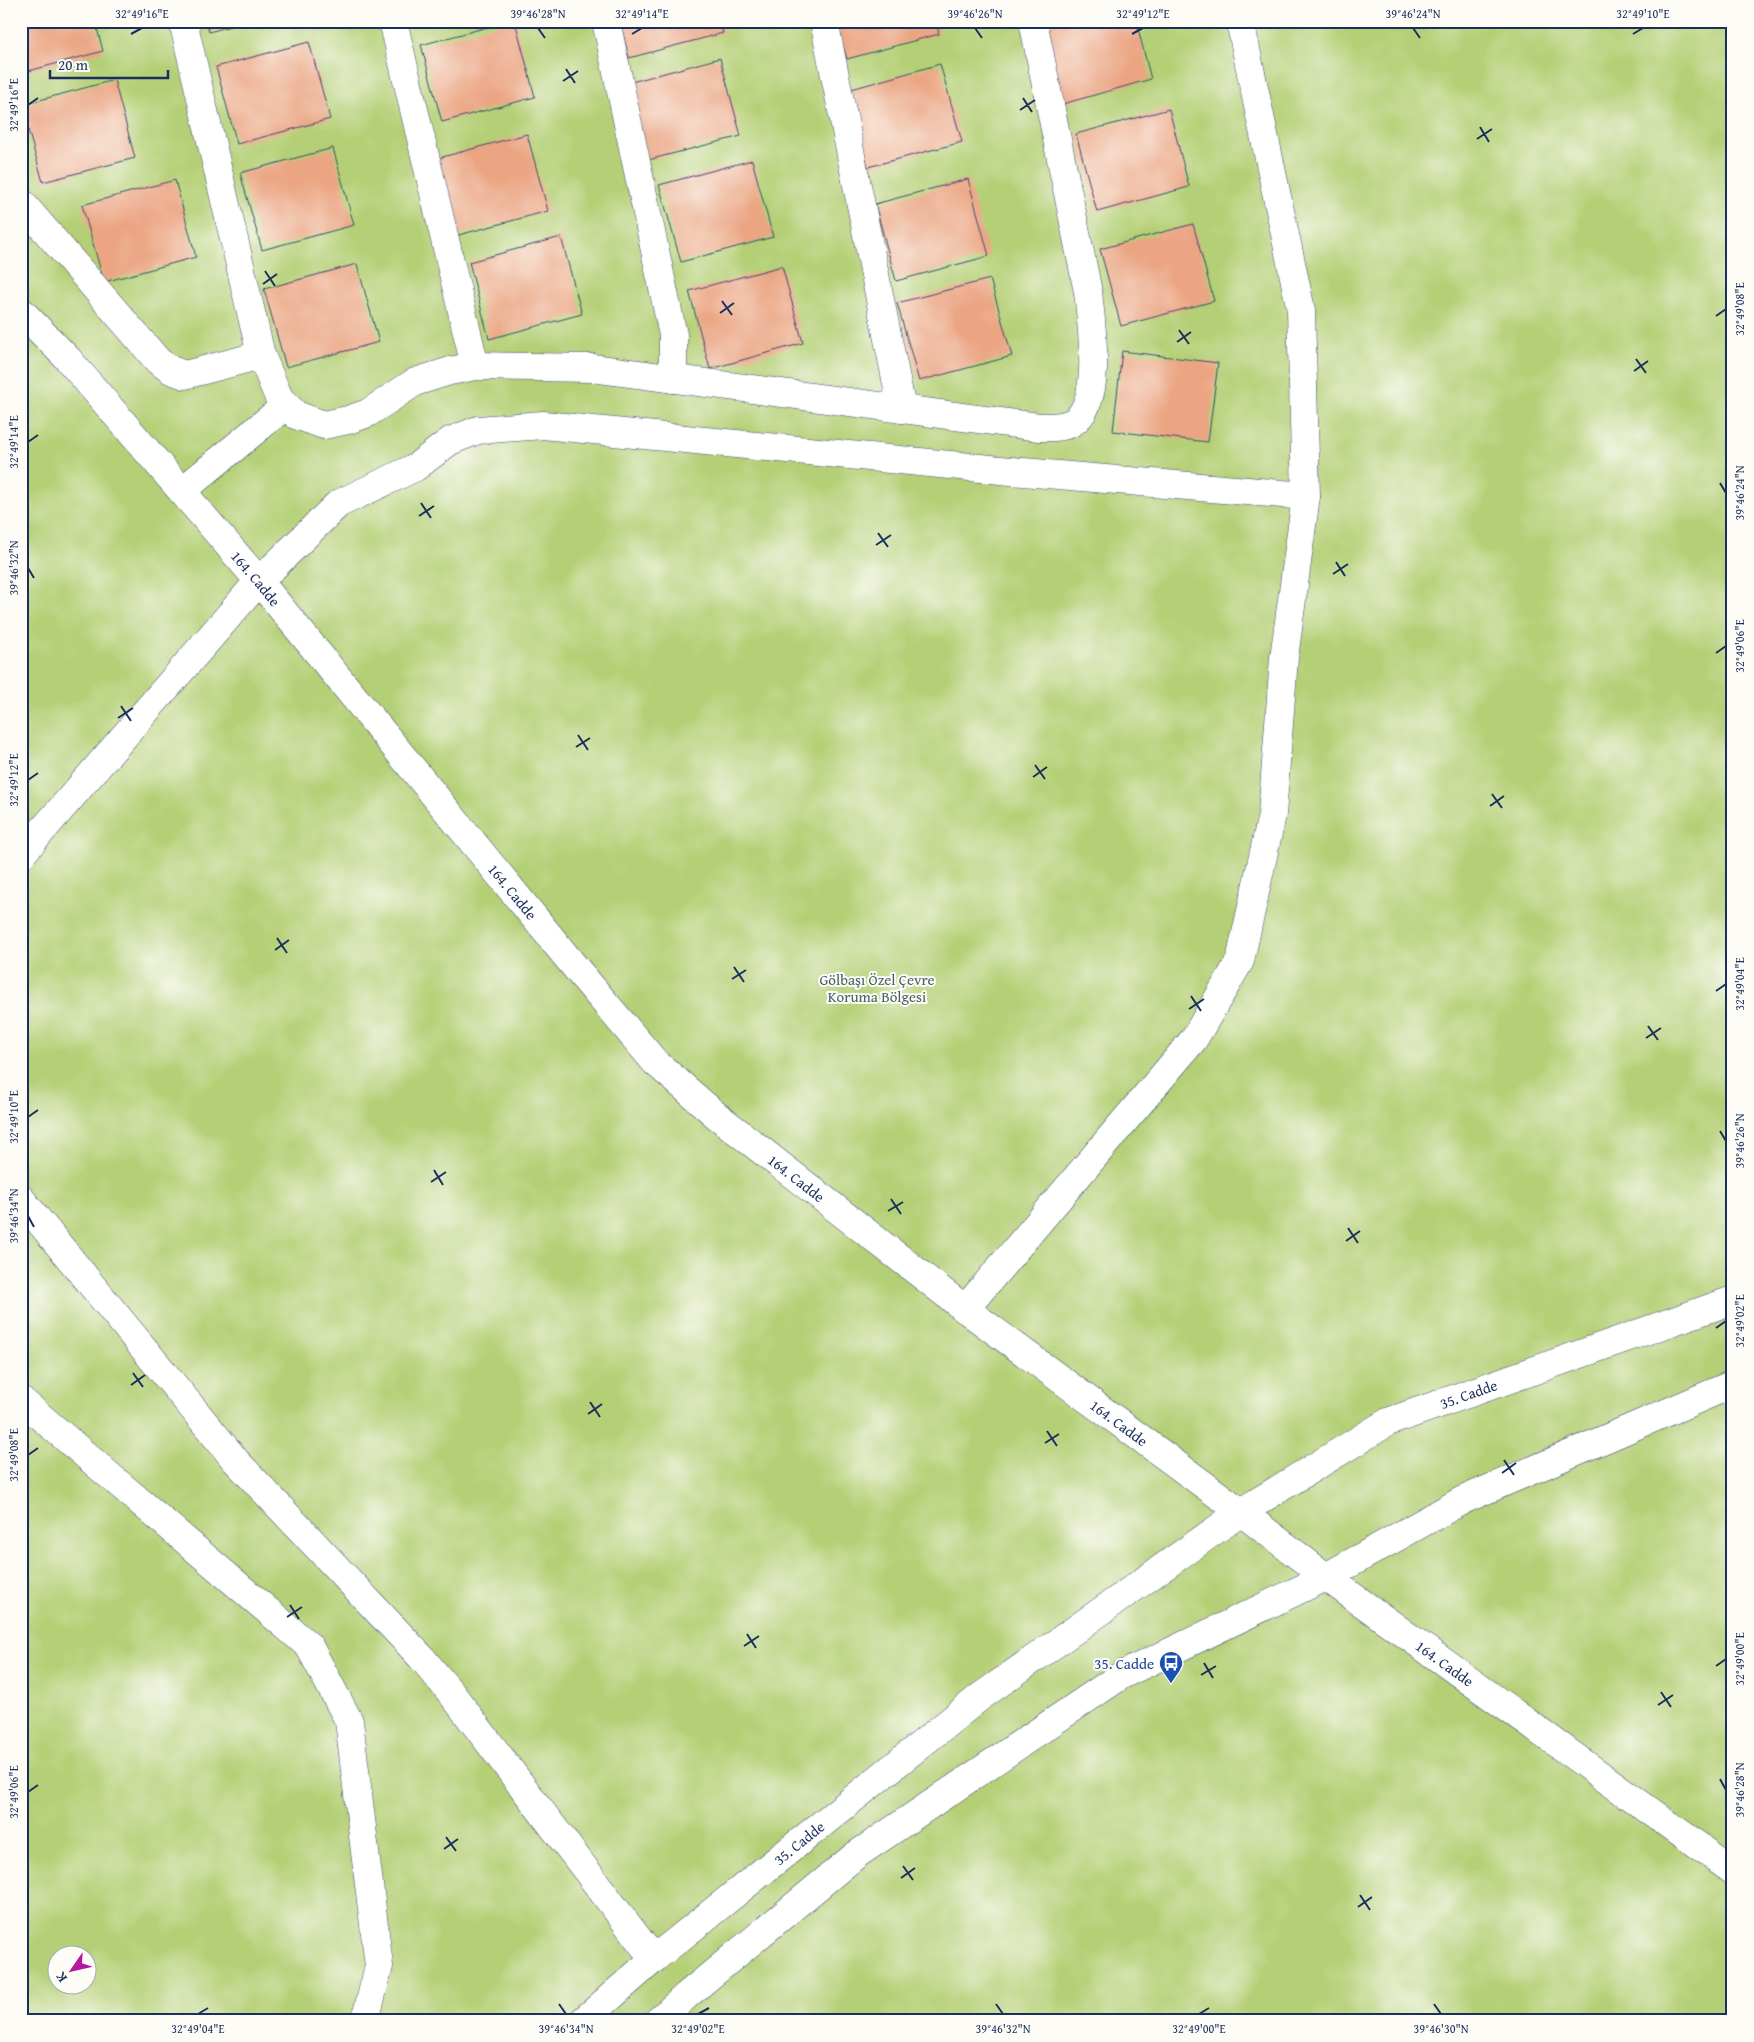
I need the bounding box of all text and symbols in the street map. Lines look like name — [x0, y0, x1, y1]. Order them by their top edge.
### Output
text: 32°49'16"E — [115, 5, 169, 22]
text: 39°46'28"N — [510, 5, 566, 22]
text: 32°49'14"E — [615, 5, 669, 22]
text: 39°46'26"N — [947, 5, 1003, 22]
text: 32°49'12"E — [1116, 5, 1170, 22]
text: 39°46'24"N — [1385, 5, 1441, 22]
text: 32°49'10"E — [1616, 5, 1670, 22]
scale bar — [50, 48, 168, 80]
text: 20 m — [58, 54, 89, 75]
text: 32°49'16"E — [5, 78, 22, 132]
text: 32°49'08"E — [1731, 282, 1748, 336]
text: 32°49'14"E — [5, 415, 22, 469]
text: 39°46'24"N — [1731, 465, 1748, 521]
text: 39°46'32"N — [5, 540, 22, 596]
street label: 164. Cadde — [227, 546, 286, 610]
text: 32°49'06"E — [1731, 619, 1748, 673]
text: 32°49'12"E — [5, 753, 22, 807]
street label: 164. Cadde — [484, 859, 542, 924]
text: 32°49'04"E — [1731, 957, 1748, 1011]
park label: Gölbaşı Özel Çevre Koruma Bölgesi — [820, 969, 934, 1007]
text: 32°49'10"E — [5, 1090, 22, 1144]
text: 39°46'26"N — [1731, 1113, 1748, 1169]
street label: 164. Cadde — [764, 1149, 829, 1207]
text: 39°46'34"N — [5, 1188, 22, 1244]
text: 32°49'02"E — [1731, 1294, 1748, 1348]
street label: 35. Cadde — [1437, 1374, 1500, 1413]
street label: 164. Cadde — [1086, 1394, 1152, 1451]
text: 32°49'08"E — [5, 1428, 22, 1482]
text: 32°49'00"E — [1731, 1632, 1748, 1686]
street label: 164. Cadde — [1412, 1635, 1478, 1691]
bus stop icon: 35. Cadde — [1158, 1650, 1184, 1684]
place label: 35. Cadde — [1094, 1653, 1154, 1674]
text: 39°46'28"N — [1731, 1762, 1748, 1818]
text: 32°49'06"E — [5, 1765, 22, 1819]
street label: 35. Cadde — [769, 1816, 829, 1869]
north arrow — [48, 1944, 98, 1994]
text: K — [50, 1968, 72, 1987]
text: 32°49'04"E — [171, 2020, 225, 2037]
text: 39°46'34"N — [538, 2020, 594, 2037]
text: 32°49'02"E — [671, 2020, 725, 2037]
text: 39°46'32"N — [975, 2020, 1031, 2037]
text: 32°49'00"E — [1172, 2020, 1226, 2037]
text: 39°46'30"N — [1413, 2020, 1469, 2037]

